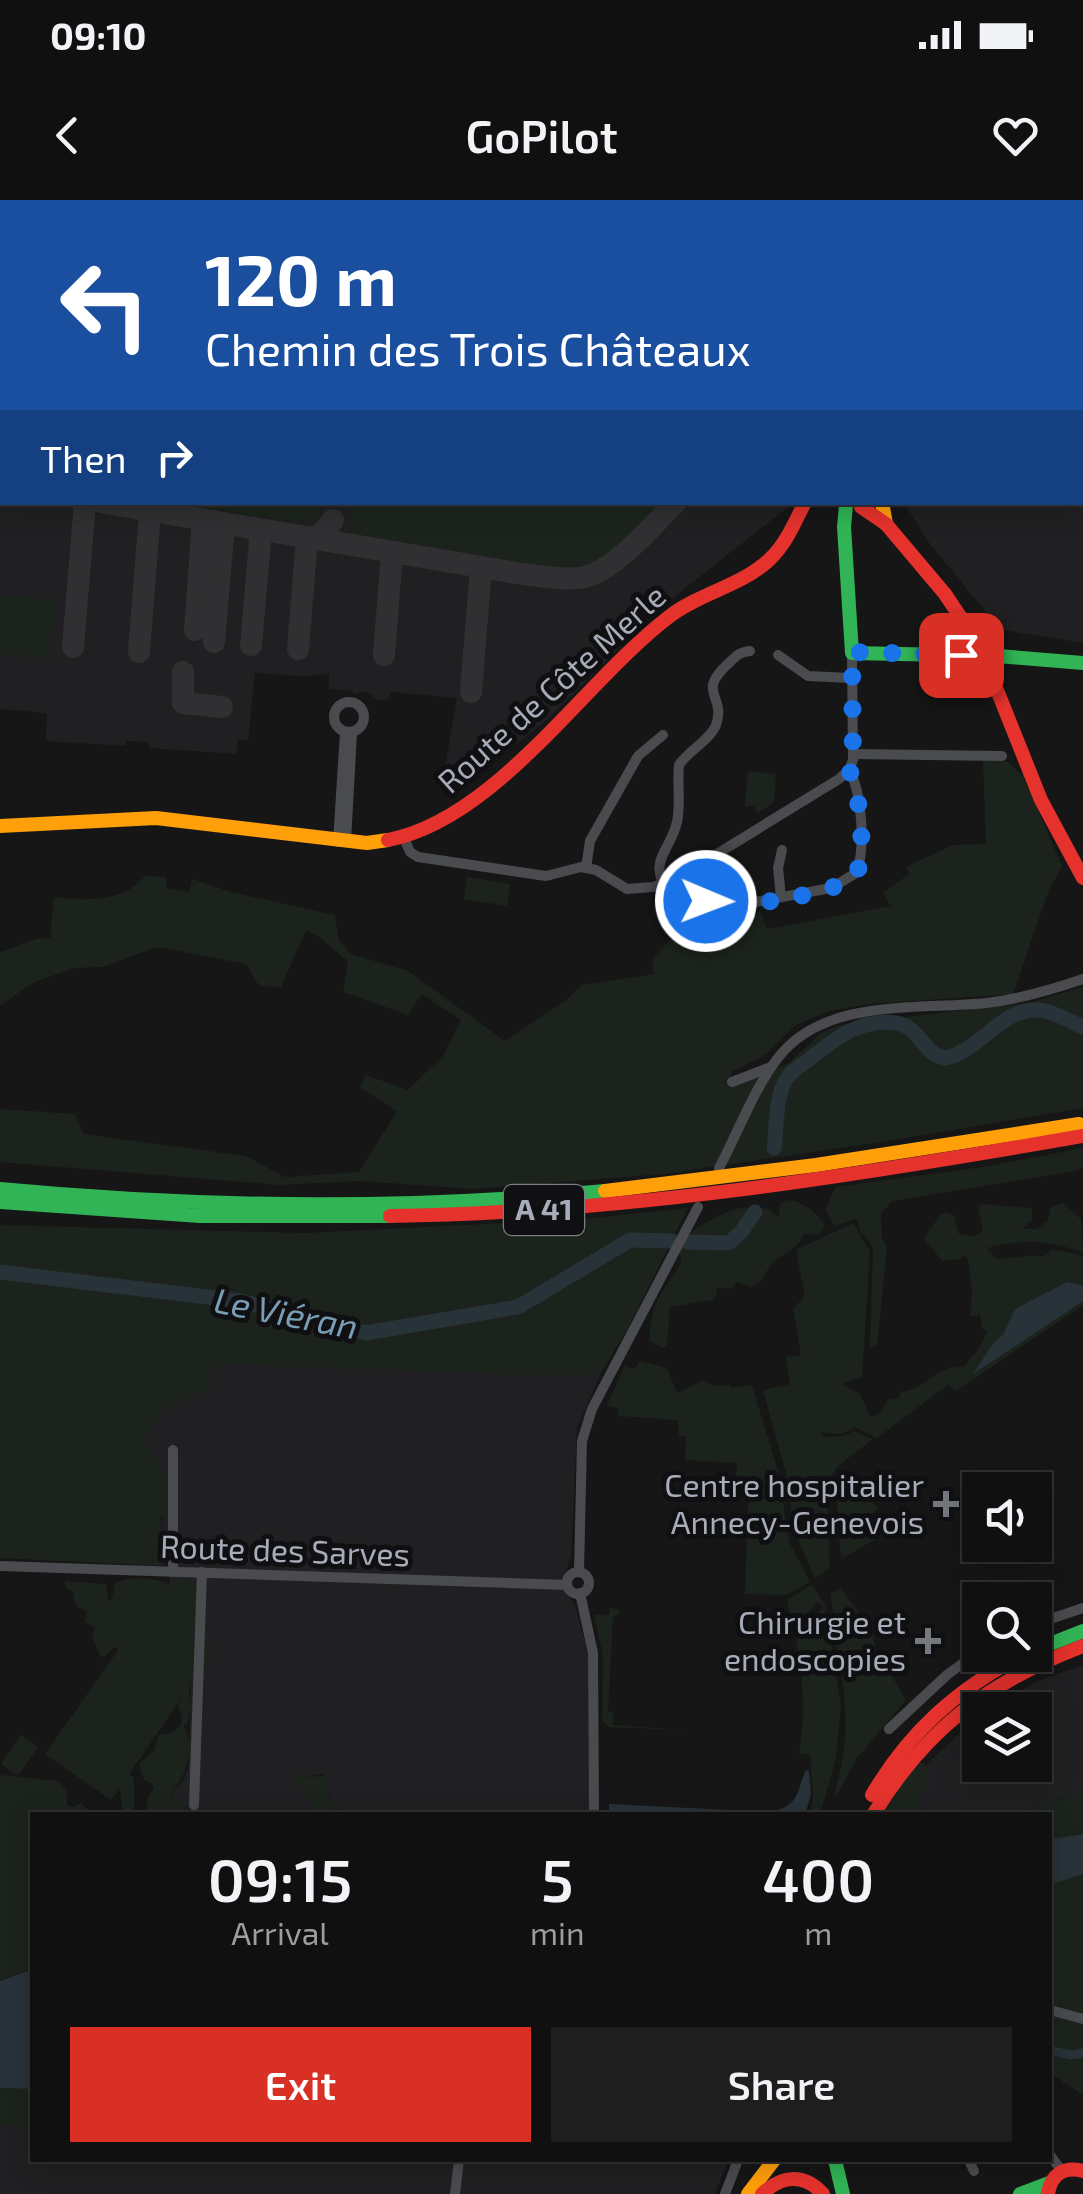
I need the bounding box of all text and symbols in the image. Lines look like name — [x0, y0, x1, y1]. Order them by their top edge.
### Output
text: 09:10 — [50, 12, 147, 58]
icon: back — [40, 108, 95, 163]
text: GoPilot — [465, 108, 618, 162]
icon: heart — [988, 108, 1043, 163]
text: 120 m — [205, 236, 397, 320]
icon: left — [40, 240, 170, 370]
text: Chemin des Trois Châteaux — [205, 321, 751, 375]
icon: right — [147, 430, 202, 485]
text: Then — [40, 435, 127, 481]
street label: Route de Côte Merle — [429, 575, 672, 800]
pin — [919, 613, 1004, 698]
icon: arrive — [934, 628, 989, 683]
position arrow — [654, 849, 758, 953]
road number: A 41 — [504, 1185, 584, 1235]
water label: Le Viéran — [211, 1278, 362, 1347]
place label: Centre hospitalier Annecy-Genevois — [664, 1465, 924, 1540]
map controls — [962, 1472, 1052, 1782]
button: sound — [962, 1472, 1052, 1562]
marker: Centre hospitalier Annecy-Genevois — [933, 1491, 959, 1517]
street label: Route des Sarves — [159, 1526, 411, 1572]
button: search — [962, 1582, 1052, 1672]
place label: Chirurgie et endoscopies — [724, 1602, 906, 1677]
marker: Chirurgie et endoscopies — [915, 1628, 941, 1654]
button: layers — [962, 1692, 1052, 1782]
text: 09:15 — [208, 1842, 352, 1914]
text: 5 — [541, 1842, 574, 1914]
text: 400 — [762, 1842, 874, 1914]
text: Arrival — [231, 1913, 329, 1951]
text: min — [530, 1913, 585, 1951]
text: m — [804, 1913, 832, 1951]
button: Exit — [70, 2027, 531, 2142]
button: Share — [551, 2027, 1012, 2142]

